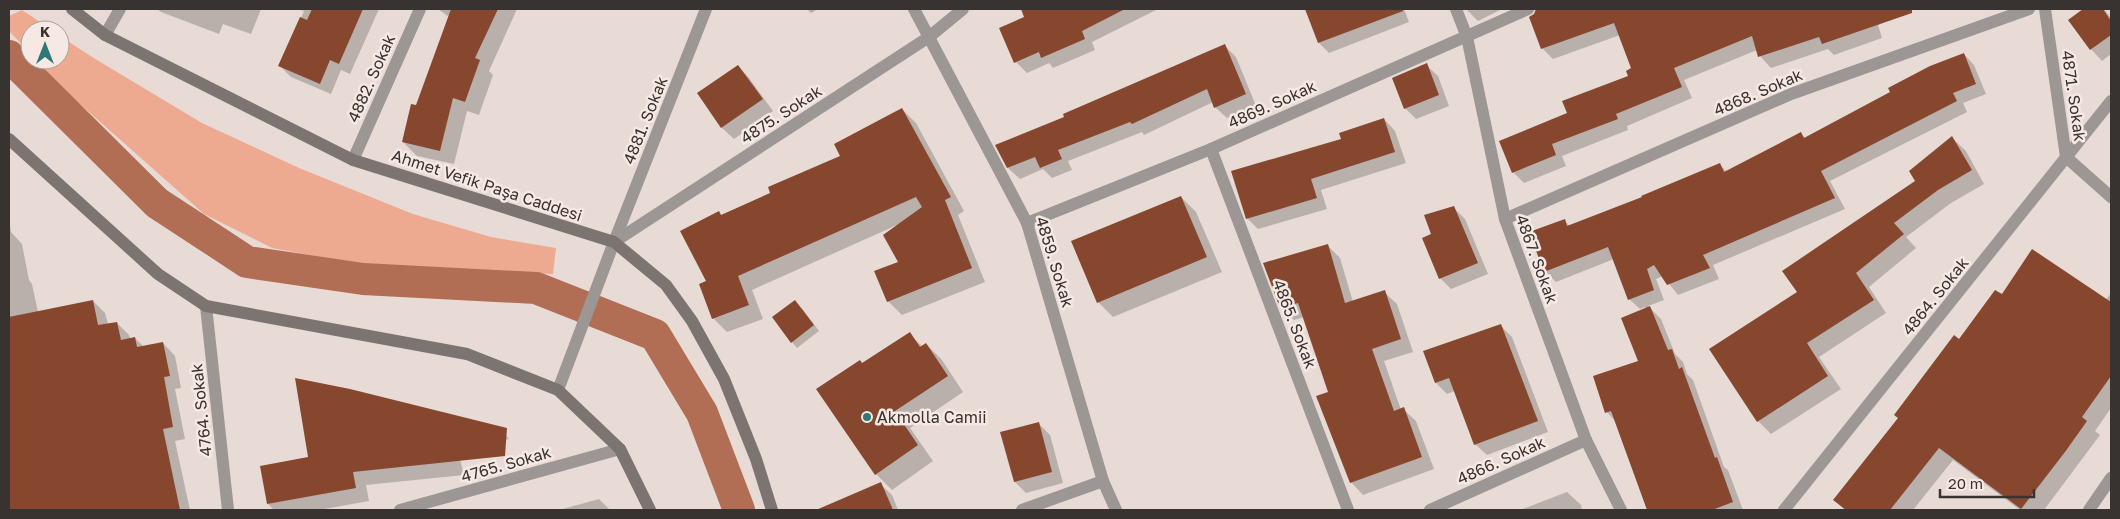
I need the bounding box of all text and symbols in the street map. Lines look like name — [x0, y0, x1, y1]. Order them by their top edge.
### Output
north arrow — [20, 20, 70, 70]
text: K — [40, 23, 50, 40]
street label: 4882. Sokak — [343, 31, 399, 125]
street label: 4871. Sokak — [2058, 49, 2090, 143]
street label: 4868. Sokak — [1711, 64, 1805, 120]
street label: 4881. Sokak — [618, 73, 672, 167]
street label: 4869. Sokak — [1225, 76, 1319, 132]
street label: 4875. Sokak — [737, 80, 825, 148]
street label: Ahmet Vefik Paşa Caddesi — [389, 145, 585, 225]
street label: 4867. Sokak — [1512, 212, 1562, 306]
street label: 4859. Sokak — [1032, 214, 1078, 310]
street label: 4864. Sokak — [1897, 253, 1973, 339]
street label: 4865. Sokak — [1269, 276, 1321, 372]
street label: 4764. Sokak — [186, 363, 216, 457]
place label: Akmolla Camii — [877, 407, 986, 427]
marker: Akmolla Camii — [861, 411, 873, 423]
street label: 4866. Sokak — [1454, 432, 1548, 488]
street label: 4765. Sokak — [459, 442, 553, 486]
scale bar — [1940, 466, 2034, 498]
text: 20 m — [1948, 474, 1983, 492]

